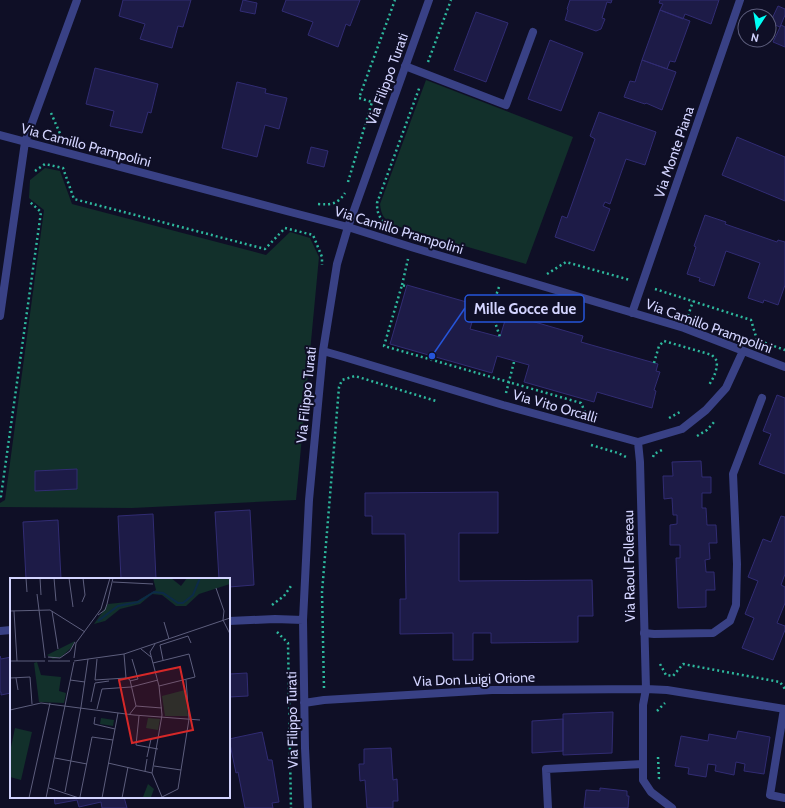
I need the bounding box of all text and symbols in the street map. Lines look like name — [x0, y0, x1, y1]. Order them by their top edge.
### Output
north arrow — [737, 8, 777, 48]
street label: Via Filippo Turati — [362, 30, 412, 128]
text: N — [750, 30, 760, 45]
street label: Via Monte Piana — [650, 104, 698, 200]
street label: Via Camillo Prampolini — [19, 119, 153, 171]
street label: Via Camillo Prampolini — [332, 202, 466, 258]
callout: Mille Gocce due — [465, 295, 584, 322]
street label: Via Camillo Prampolini — [643, 295, 775, 357]
text: Mille Gocce due — [474, 300, 577, 318]
street label: Via Filippo Turati — [292, 346, 320, 444]
street label: Via Vito Orcalli — [511, 385, 599, 427]
street label: Via Raoul Follereau — [619, 510, 639, 622]
inset map — [10, 578, 230, 798]
street label: Via Don Luigi Orione — [413, 668, 535, 690]
street label: Via Filippo Turati — [282, 671, 302, 769]

